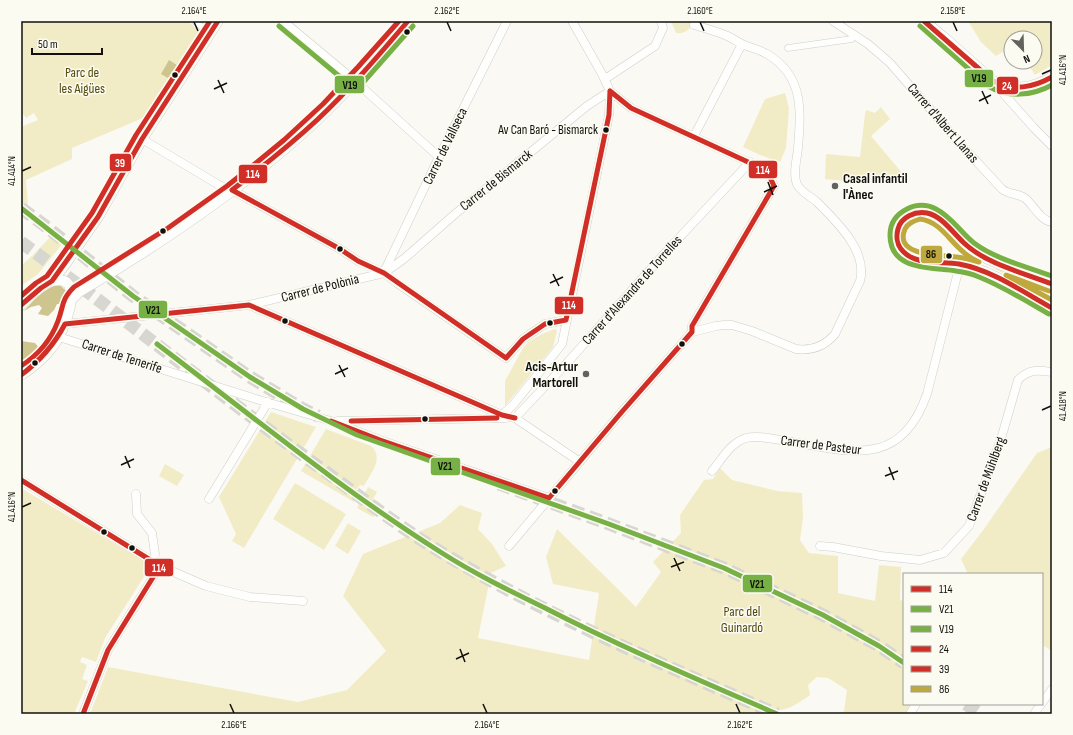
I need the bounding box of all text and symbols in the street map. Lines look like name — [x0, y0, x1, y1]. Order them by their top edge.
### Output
text: 2.164°E — [181, 5, 207, 17]
text: 2.162°E — [434, 5, 460, 17]
text: 2.160°E — [687, 5, 713, 17]
text: 2.158°E — [941, 5, 965, 17]
unlabelled marker — [402, 27, 412, 37]
scale bar — [32, 30, 102, 56]
north arrow — [1003, 30, 1043, 70]
text: 50 m — [38, 37, 58, 52]
text: N — [1021, 52, 1032, 66]
text: 41.416°N — [1057, 55, 1069, 85]
park label: Parc de les Aigües — [59, 64, 105, 97]
line badge: V19 — [964, 69, 994, 88]
unlabelled marker — [170, 70, 180, 80]
text: V19 — [972, 72, 986, 85]
line badge: V19 — [334, 75, 365, 94]
line badge: 24 — [996, 76, 1019, 95]
text: V19 — [343, 79, 357, 92]
street label: Carrer d'Albert Llanas — [904, 80, 982, 166]
text: 24 — [1002, 80, 1012, 93]
street label: Carrer de Vallseca — [419, 105, 471, 187]
place label: Av Can Baró - Bismarck — [497, 122, 598, 138]
marker: Av Can Baró - Bismarck — [601, 125, 611, 135]
street label: Carrer de Bismarck — [456, 145, 536, 214]
line badge: 39 — [109, 153, 132, 172]
text: 41.414°N — [6, 156, 18, 186]
text: 39 — [115, 157, 125, 170]
line badge: 114 — [748, 160, 778, 179]
line badge: 114 — [238, 164, 268, 184]
text: 114 — [756, 164, 770, 177]
text: 114 — [246, 168, 260, 181]
place label: Casal infantil l'Ànec — [843, 170, 908, 203]
marker: Casal infantil l'Ànec — [830, 181, 840, 191]
unlabelled marker — [158, 226, 168, 236]
street label: Carrer d'Alexandre de Torrelles — [578, 232, 686, 348]
unlabelled marker — [335, 244, 345, 254]
line badge: 86 — [920, 245, 943, 264]
text: 86 — [926, 248, 936, 261]
unlabelled marker — [944, 251, 954, 261]
street label: Carrer de Polònia — [279, 270, 361, 306]
line badge: 114 — [554, 296, 584, 315]
text: 114 — [562, 299, 576, 312]
line badge: V21 — [138, 300, 168, 319]
text: V21 — [146, 304, 161, 317]
unlabelled marker — [280, 316, 290, 326]
unlabelled marker — [545, 318, 555, 328]
street label: Carrer de Tenerife — [80, 335, 164, 377]
unlabelled marker — [677, 339, 687, 349]
unlabelled marker — [30, 358, 40, 368]
place label: Acis-Artur Martorell — [524, 358, 579, 391]
marker: Acis-Artur Martorell — [581, 369, 591, 379]
text: 41.418°N — [1057, 391, 1069, 421]
unlabelled marker — [420, 414, 430, 424]
street label: Carrer de Pasteur — [780, 432, 862, 458]
street label: Carrer de Mühlberg — [963, 434, 1009, 524]
line badge: V21 — [430, 457, 461, 476]
text: V21 — [438, 460, 453, 473]
unlabelled marker — [550, 486, 560, 496]
text: 41.416°N — [6, 492, 18, 522]
unlabelled marker — [99, 527, 109, 537]
unlabelled marker — [127, 543, 137, 553]
line badge: 114 — [144, 558, 174, 577]
text: 114 — [152, 562, 166, 575]
legend — [903, 573, 1043, 705]
line badge: V21 — [742, 574, 773, 593]
text: V21 — [750, 578, 765, 591]
text: 114 — [939, 582, 952, 597]
text: V21 — [939, 602, 954, 617]
park label: Parc del Guinardó — [721, 603, 763, 636]
text: V19 — [939, 622, 954, 637]
text: 24 — [939, 642, 949, 657]
text: 39 — [939, 662, 949, 677]
text: 86 — [939, 682, 950, 697]
text: 2.166°E — [221, 719, 247, 731]
text: 2.164°E — [474, 719, 500, 731]
text: 2.162°E — [727, 719, 753, 731]

